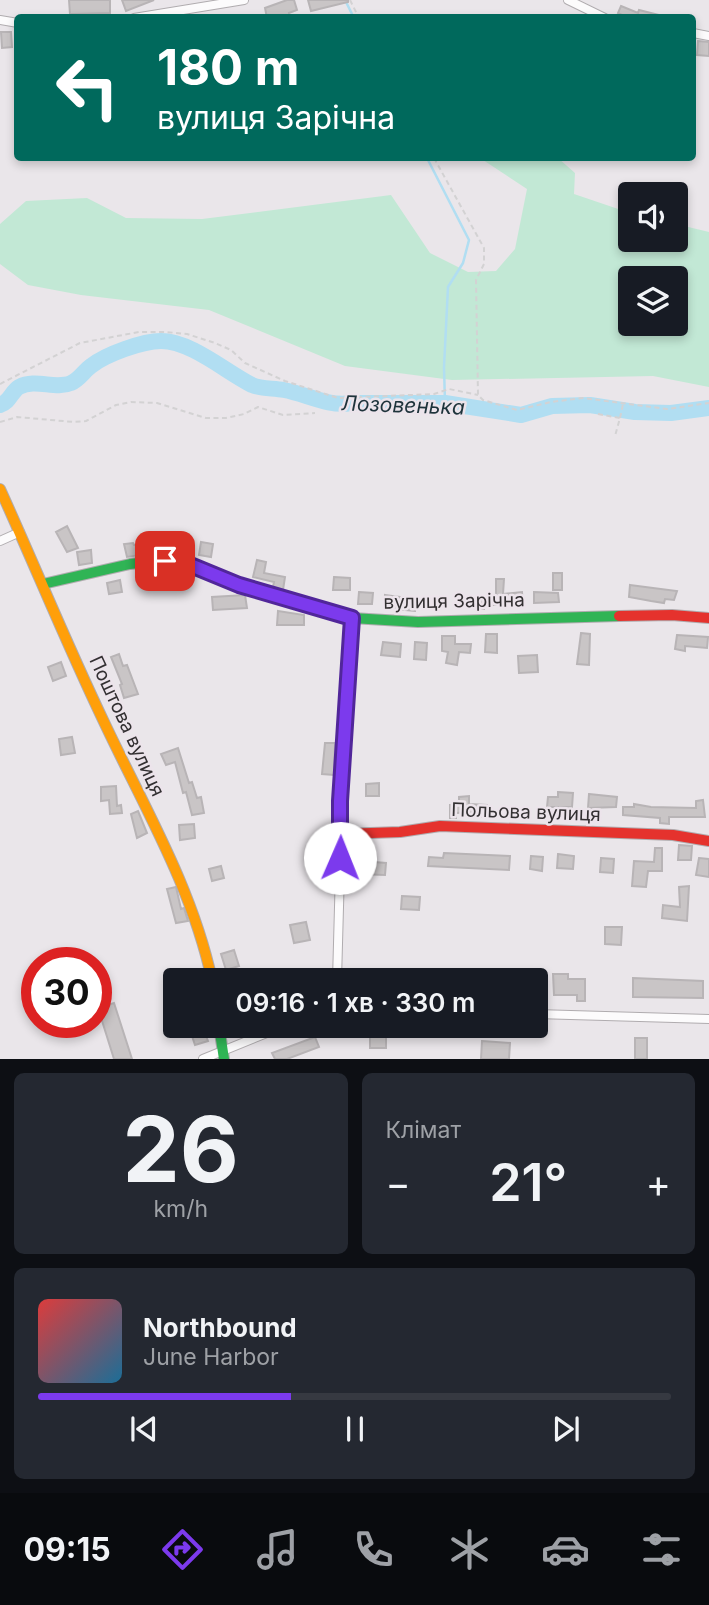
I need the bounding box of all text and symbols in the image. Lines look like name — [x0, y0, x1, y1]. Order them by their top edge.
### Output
text: 180 m — [157, 38, 299, 97]
icon: left — [42, 42, 133, 133]
text: вулиця Зарічна — [157, 98, 395, 137]
map controls — [618, 182, 688, 336]
button: sound — [618, 182, 688, 252]
button: layers — [618, 266, 688, 336]
water label: Лозовенька — [341, 390, 465, 420]
pin — [135, 531, 195, 591]
icon: arrive — [146, 542, 184, 580]
street label: вулиця Зарічна — [383, 588, 525, 614]
street label: Поштова вулиця — [84, 652, 170, 800]
street label: Польова вулиця — [451, 798, 601, 826]
position arrow — [303, 821, 377, 895]
speed limit sign: 30 — [21, 947, 112, 1038]
text: 09:16 · 1 хв · 330 m — [236, 987, 475, 1018]
text: 26 — [123, 1094, 239, 1204]
text: Клімат — [386, 1116, 461, 1144]
text: 21° — [489, 1151, 567, 1214]
text: − — [386, 1160, 411, 1206]
text: + — [646, 1160, 671, 1206]
text: km/h — [153, 1195, 208, 1223]
text: Northbound — [143, 1312, 297, 1343]
text: June Harbor — [143, 1343, 279, 1371]
icon: previous — [125, 1410, 163, 1448]
icon: pause — [336, 1410, 374, 1448]
icon: next — [547, 1410, 585, 1448]
icon: directions — [158, 1525, 207, 1574]
icon: music — [253, 1525, 302, 1574]
icon: phone — [349, 1525, 398, 1574]
icon: climate — [445, 1525, 494, 1574]
icon: car — [541, 1525, 590, 1574]
icon: filters — [637, 1525, 686, 1574]
text: 09:15 — [23, 1530, 111, 1569]

